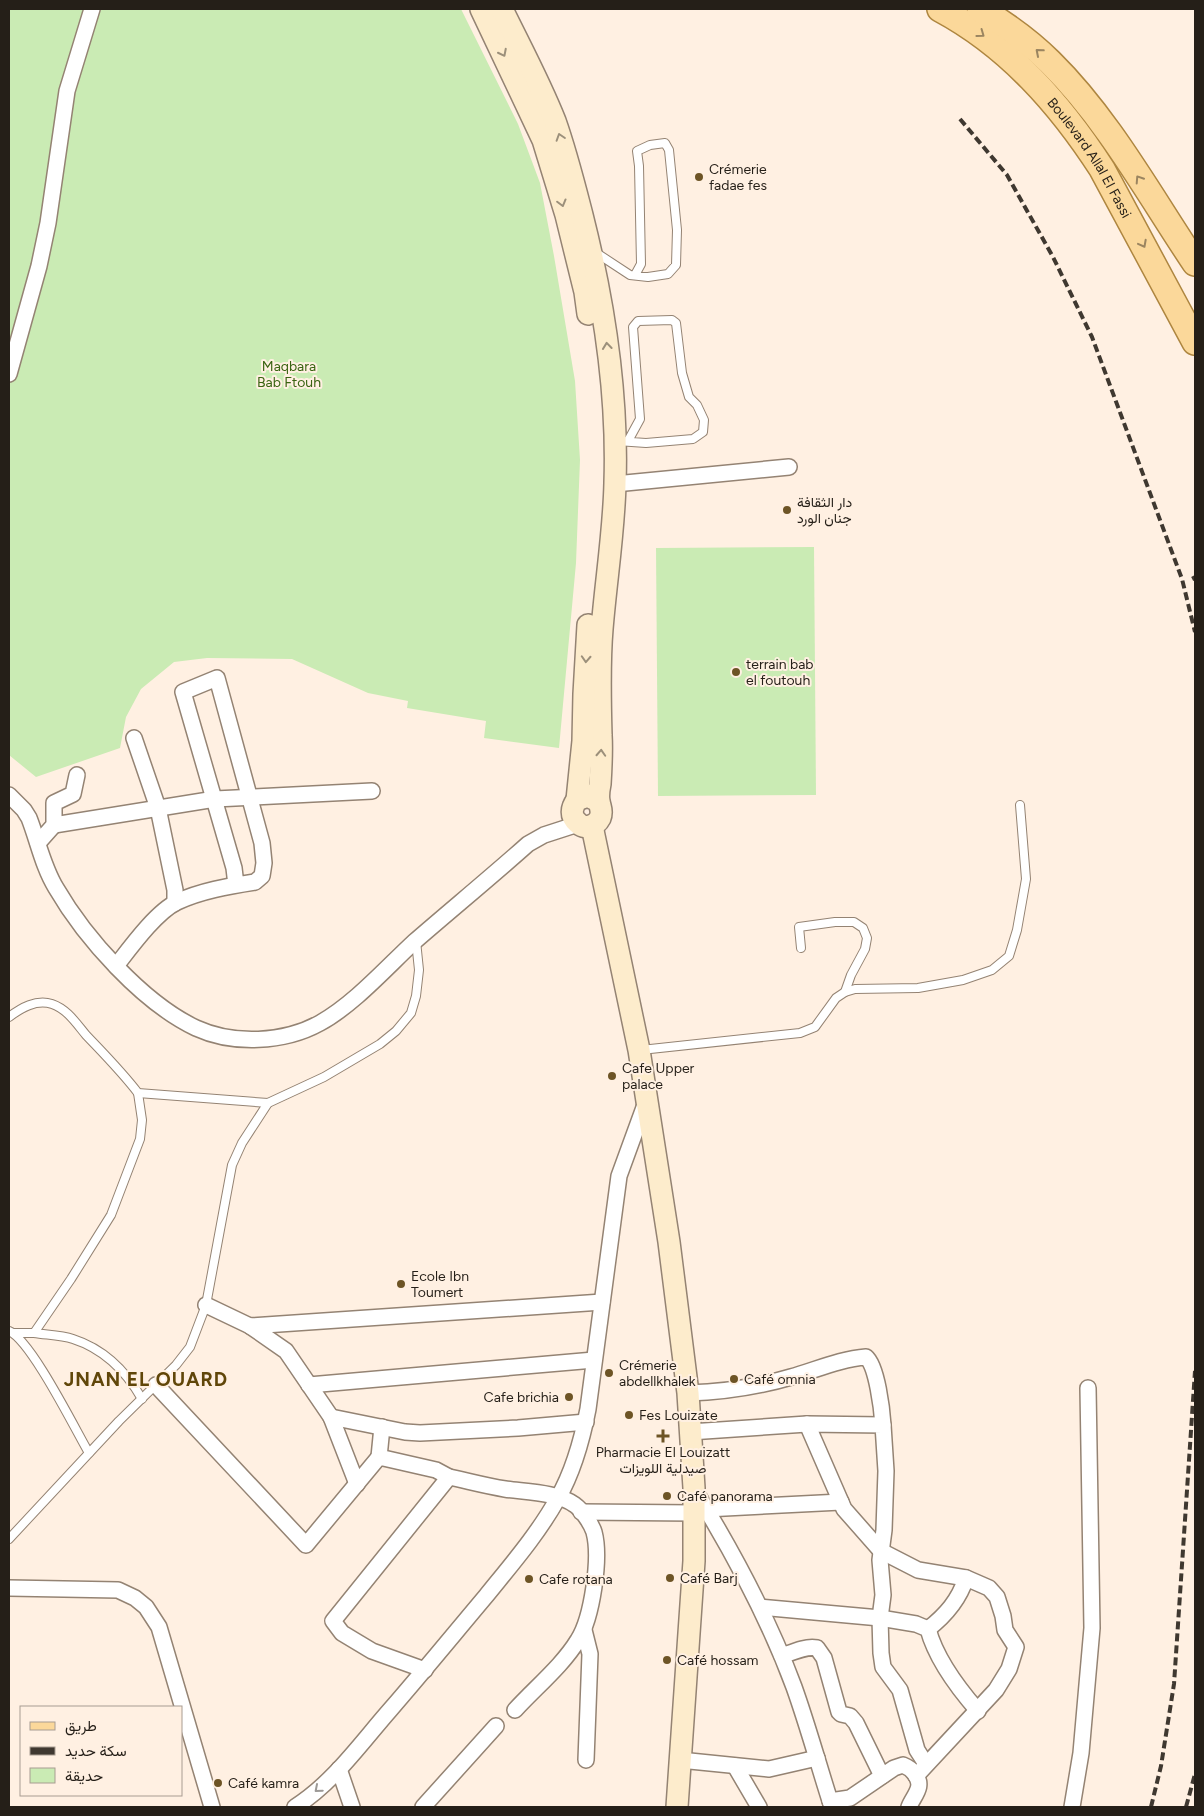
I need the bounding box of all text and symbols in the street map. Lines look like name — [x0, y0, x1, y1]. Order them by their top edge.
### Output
one-way arrow — [975, 29, 984, 37]
one-way arrow — [497, 47, 507, 56]
one-way arrow — [1035, 49, 1044, 58]
street label: Boulevard Allal El Fassi — [1044, 94, 1135, 221]
one-way arrow — [555, 133, 565, 142]
place label: Crémerie fadae fes — [709, 161, 767, 194]
marker: Crémerie fadae fes — [693, 171, 705, 183]
one-way arrow — [1136, 175, 1146, 184]
one-way arrow — [557, 199, 567, 207]
one-way arrow — [1137, 239, 1147, 248]
one-way arrow — [602, 342, 613, 350]
park label: Maqbara Bab Ftouh — [257, 358, 321, 391]
place label: دار الثقافة جنان الورد — [797, 494, 852, 527]
marker: دار الثقافة جنان الورد — [781, 504, 793, 516]
one-way arrow — [580, 655, 591, 663]
place label: terrain bab el foutouh — [746, 656, 814, 689]
marker: terrain bab el foutouh — [730, 666, 742, 678]
one-way arrow — [596, 748, 607, 756]
place label: Cafe Upper palace — [622, 1060, 695, 1093]
marker: Cafe Upper palace — [606, 1070, 618, 1082]
place label: Ecole Ibn Toumert — [411, 1268, 469, 1301]
marker: Ecole Ibn Toumert — [395, 1278, 407, 1290]
place label: Crémerie abdellkhalek — [619, 1357, 696, 1390]
marker: Crémerie abdellkhalek — [603, 1367, 615, 1379]
district label: JNAN EL OUARD — [64, 1368, 228, 1391]
place label: Café omnia — [744, 1371, 816, 1388]
marker: Café omnia — [728, 1373, 740, 1385]
place label: Cafe brichia — [484, 1389, 559, 1406]
marker: Cafe brichia — [563, 1391, 575, 1403]
place label: Fes Louizate — [639, 1407, 718, 1424]
marker: Fes Louizate — [623, 1409, 635, 1421]
marker: Pharmacie El Louizatt صيدلية اللويزات — [657, 1430, 669, 1442]
place label: Pharmacie El Louizatt صيدلية اللويزات — [596, 1444, 730, 1477]
place label: Café panorama — [677, 1488, 773, 1505]
marker: Café panorama — [661, 1490, 673, 1502]
place label: Café Barj — [680, 1570, 738, 1587]
place label: Cafe rotana — [539, 1571, 613, 1588]
marker: Café Barj — [664, 1572, 676, 1584]
marker: Cafe rotana — [523, 1573, 535, 1585]
place label: Café hossam — [677, 1652, 759, 1669]
marker: Café hossam — [661, 1654, 673, 1666]
legend — [20, 1706, 182, 1796]
text: طريق — [65, 1717, 97, 1736]
text: سكة حديد — [65, 1742, 127, 1760]
text: حديقة — [65, 1767, 103, 1785]
place label: Café kamra — [228, 1775, 299, 1792]
marker: Café kamra — [212, 1777, 224, 1789]
one-way arrow — [314, 1784, 323, 1793]

